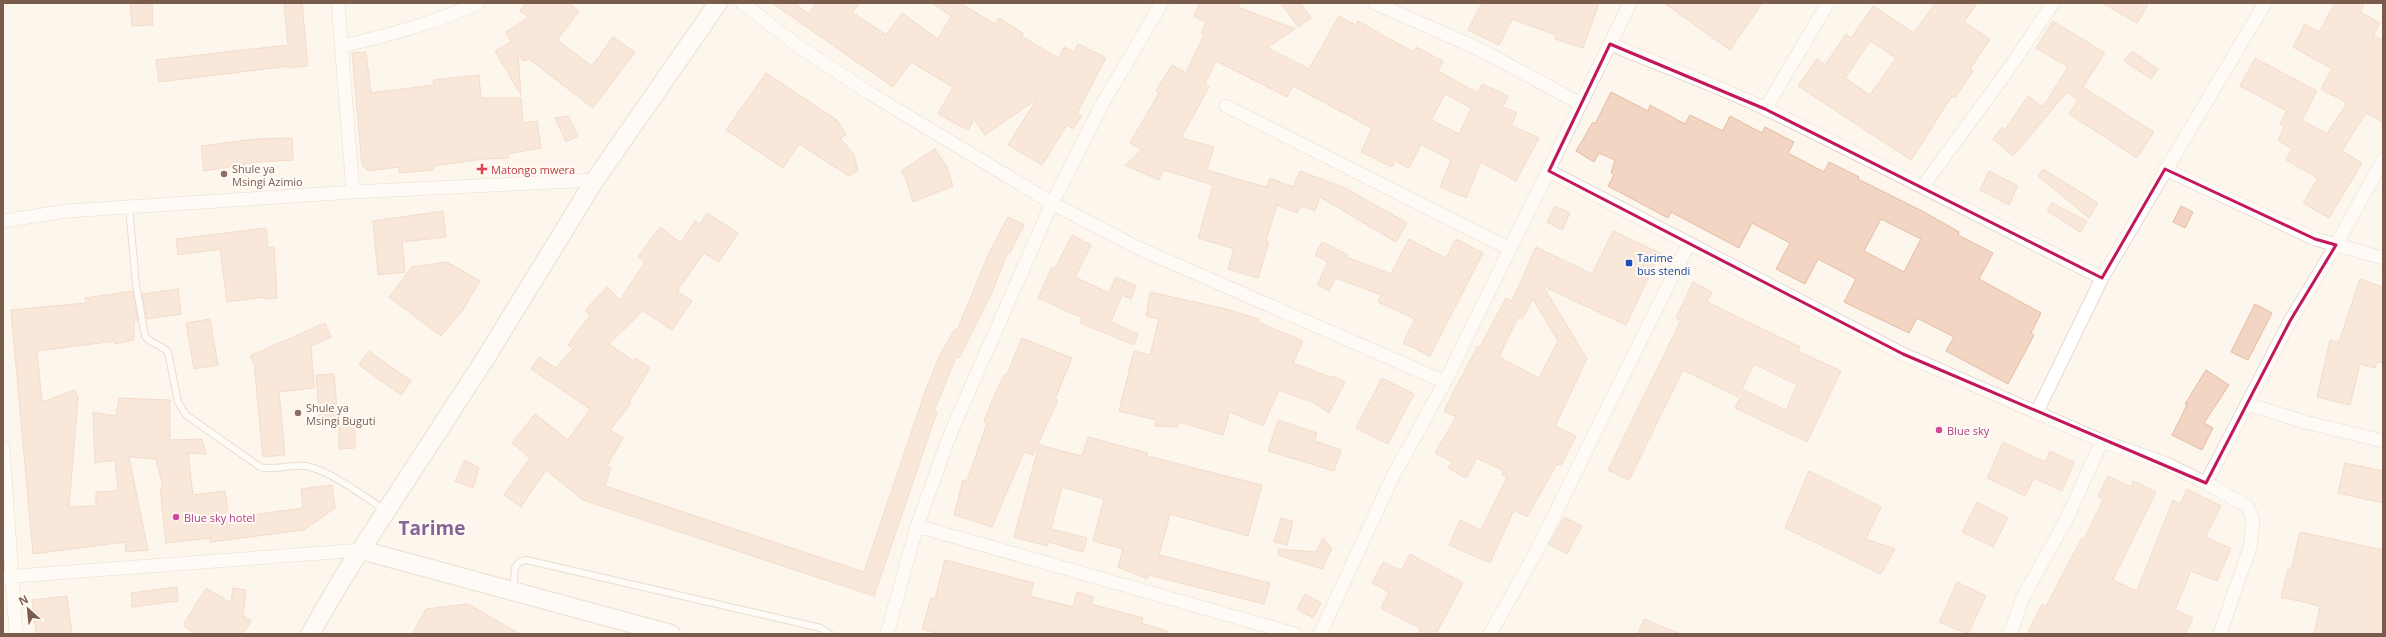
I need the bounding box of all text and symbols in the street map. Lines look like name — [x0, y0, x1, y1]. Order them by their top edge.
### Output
place label: Shule ya Msingi Azimio — [232, 161, 303, 189]
place label: Matongo mwera — [491, 162, 575, 177]
marker: Matongo mwera — [476, 163, 488, 175]
marker: Shule ya Msingi Azimio — [219, 169, 229, 179]
place label: Tarime bus stendi — [1637, 250, 1690, 278]
marker: Tarime bus stendi — [1624, 258, 1634, 268]
place label: Shule ya Msingi Buguti — [306, 400, 376, 428]
marker: Shule ya Msingi Buguti — [293, 408, 303, 418]
place label: Blue sky — [1947, 423, 1990, 438]
marker: Blue sky — [1934, 425, 1944, 435]
place label: Blue sky hotel — [184, 510, 255, 525]
marker: Blue sky hotel — [171, 512, 181, 522]
district label: Tarime — [399, 515, 465, 541]
north arrow — [8, 589, 48, 629]
text: N — [16, 591, 31, 608]

